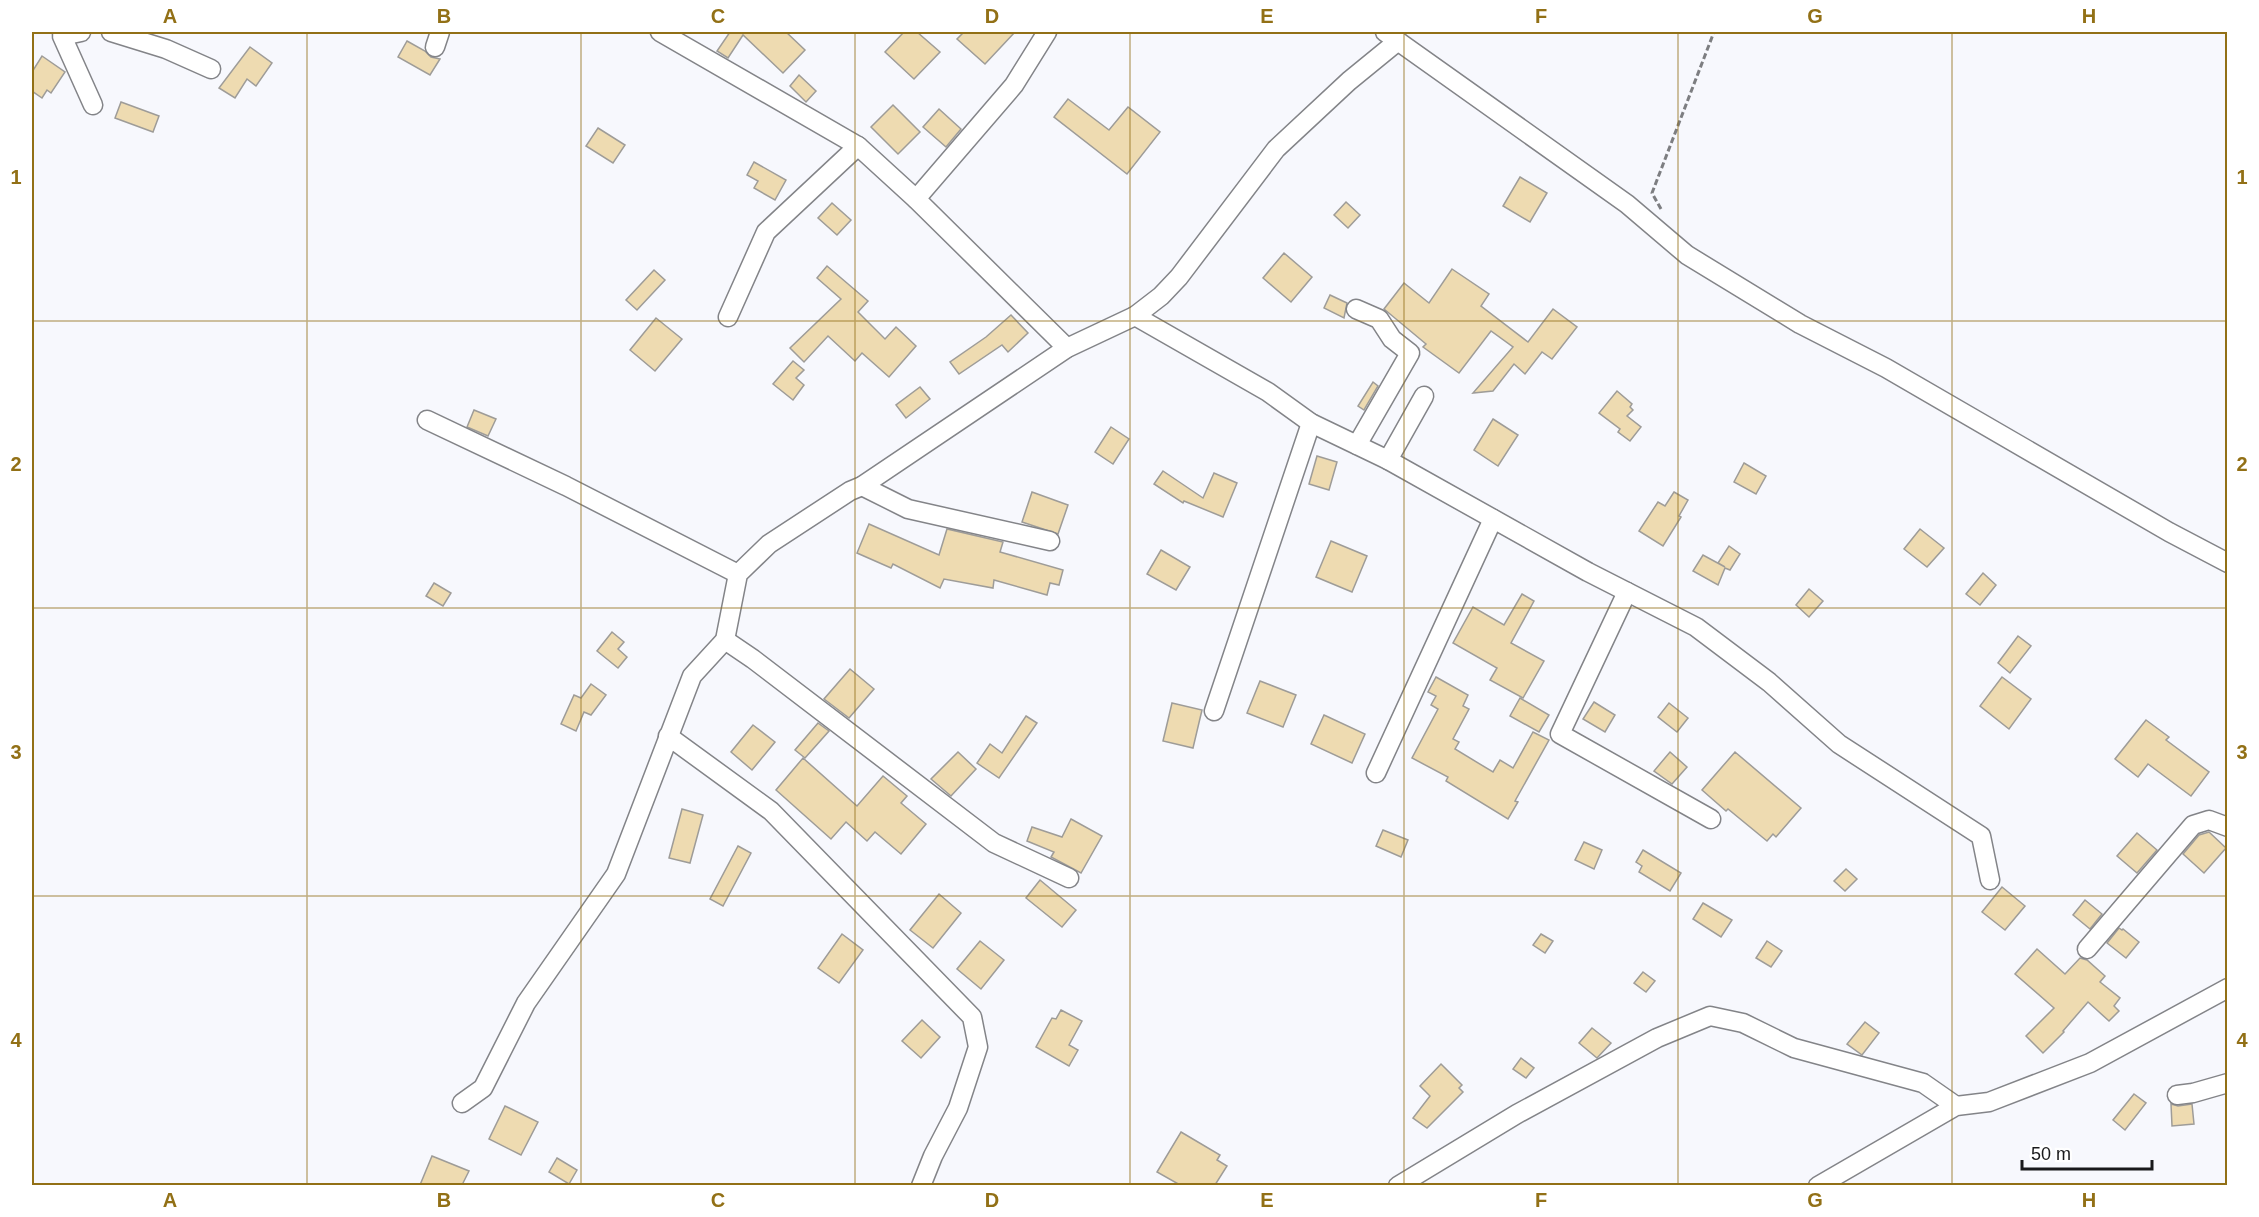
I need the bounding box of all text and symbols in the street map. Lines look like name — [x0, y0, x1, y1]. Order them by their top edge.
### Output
text: A — [163, 5, 177, 27]
text: B — [437, 5, 451, 27]
text: C — [711, 5, 725, 27]
text: D — [985, 5, 999, 27]
text: E — [1260, 5, 1274, 27]
text: F — [1535, 5, 1547, 27]
text: G — [1807, 5, 1823, 27]
text: H — [2082, 5, 2096, 27]
text: 1 — [10, 166, 22, 188]
text: 1 — [2236, 166, 2248, 188]
text: 2 — [10, 453, 22, 475]
text: 2 — [2236, 453, 2248, 475]
text: 3 — [10, 741, 22, 763]
text: 3 — [2236, 741, 2248, 763]
text: 4 — [10, 1029, 22, 1051]
text: 4 — [2236, 1029, 2248, 1051]
scale bar — [2022, 1133, 2152, 1171]
text: 50 m — [2031, 1144, 2071, 1164]
text: A — [163, 1189, 177, 1211]
text: B — [437, 1189, 451, 1211]
text: C — [711, 1189, 725, 1211]
text: D — [985, 1189, 999, 1211]
text: E — [1260, 1189, 1274, 1211]
text: F — [1535, 1189, 1547, 1211]
text: G — [1807, 1189, 1823, 1211]
text: H — [2082, 1189, 2096, 1211]

